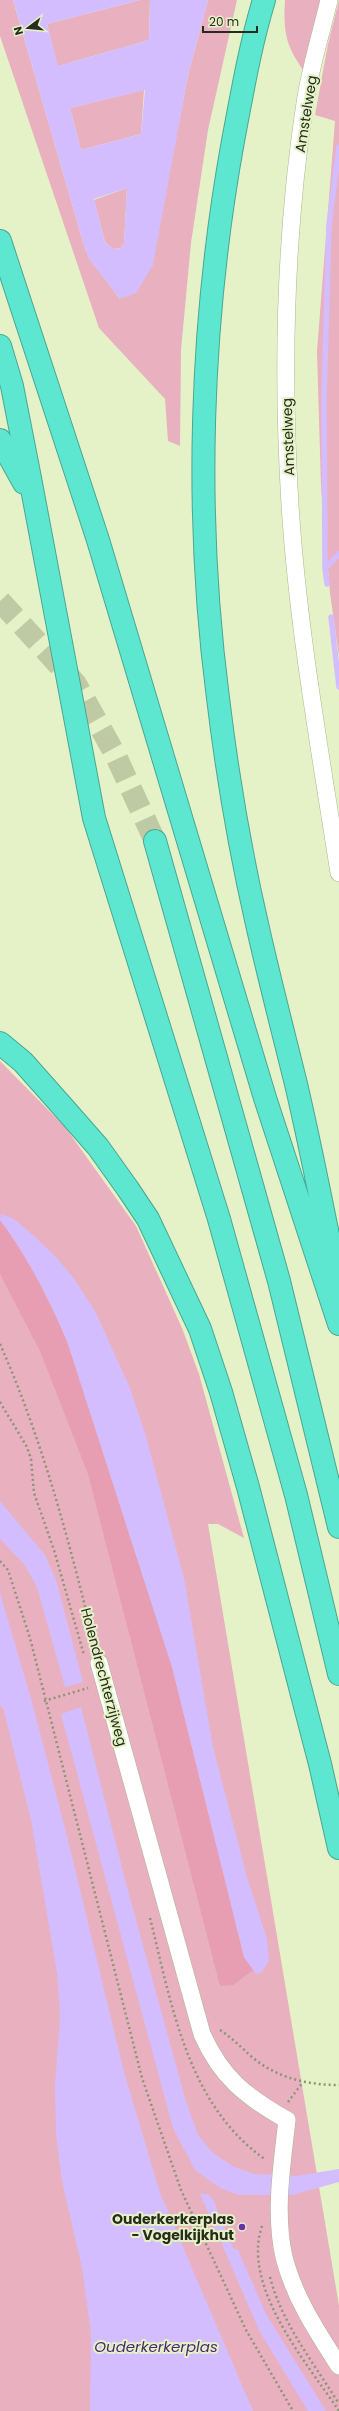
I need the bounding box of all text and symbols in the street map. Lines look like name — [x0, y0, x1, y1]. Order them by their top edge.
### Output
north arrow — [8, 8, 48, 48]
scale bar — [203, 8, 257, 34]
text: 20 m — [209, 13, 239, 30]
text: N — [10, 25, 27, 37]
street label: Amstelweg — [290, 74, 322, 154]
street label: Amstelweg — [277, 398, 299, 476]
street label: Holendrechterzijweg — [76, 1606, 132, 1748]
place label: Ouderkerkerplas - Vogelkijkhut — [112, 2209, 234, 2245]
marker: Ouderkerkerplas - Vogelkijkhut — [237, 2222, 247, 2232]
water label: Ouderkerkerplas — [94, 2336, 218, 2357]

